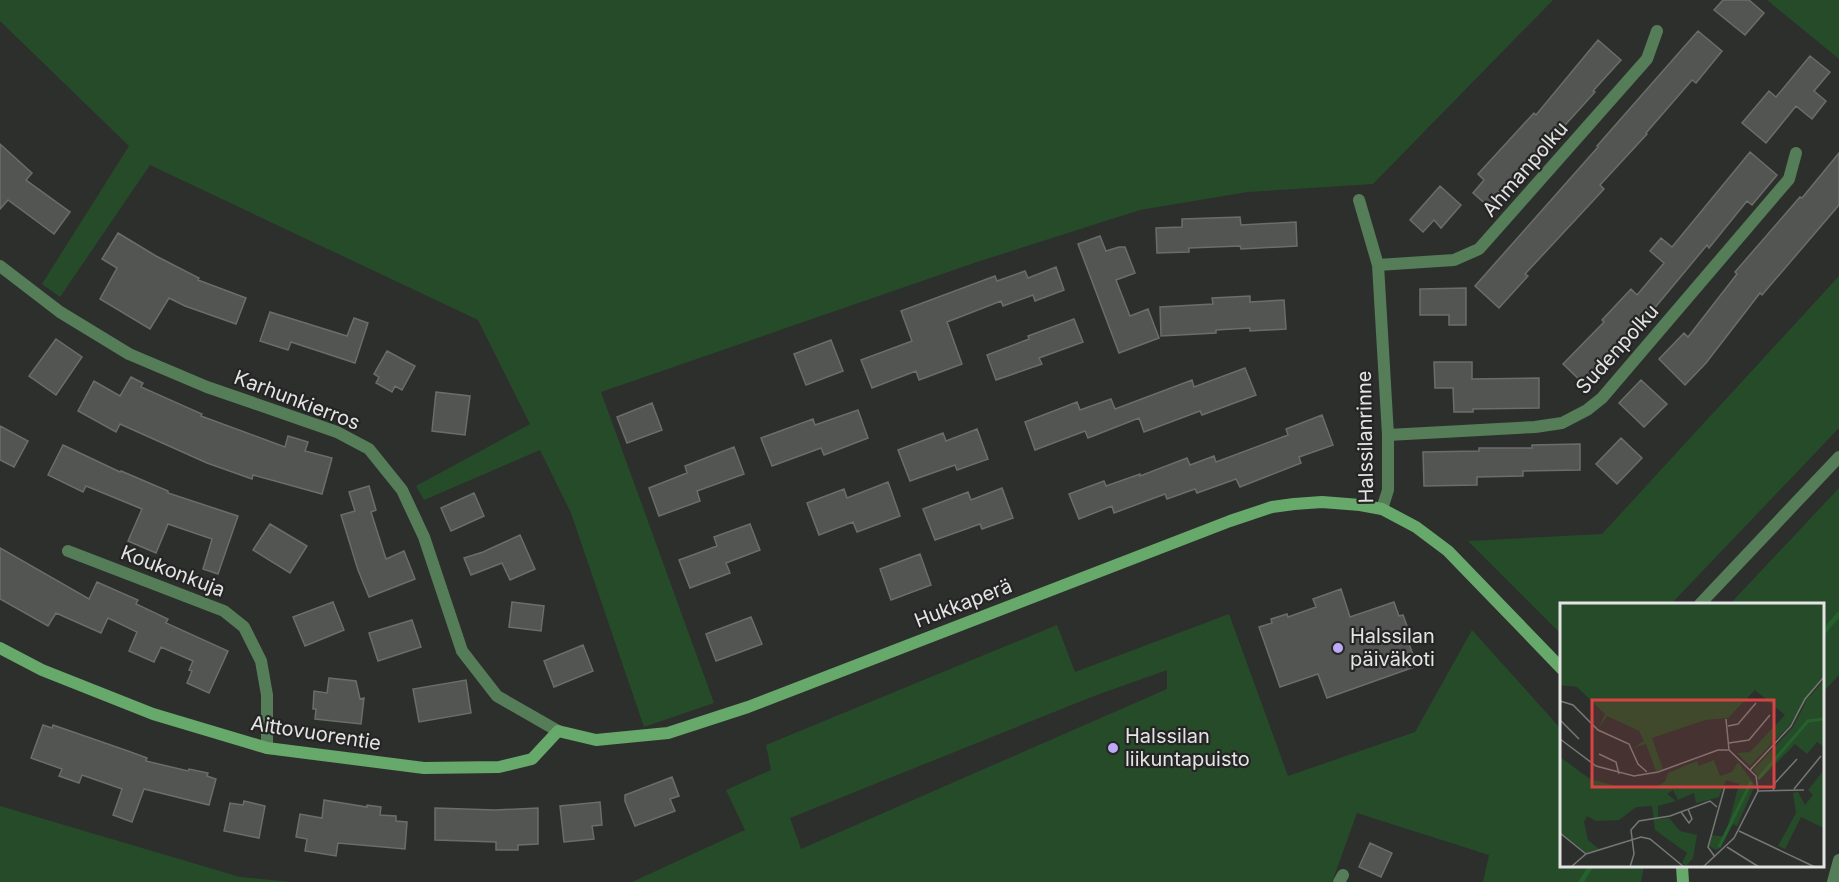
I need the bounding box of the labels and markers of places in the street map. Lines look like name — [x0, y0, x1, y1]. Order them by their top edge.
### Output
place label: Halssilan päiväkoti — [1350, 624, 1435, 671]
marker: Halssilan päiväkoti — [1331, 641, 1345, 655]
place label: Halssilan liikuntapuisto — [1125, 724, 1250, 771]
marker: Halssilan liikuntapuisto — [1106, 741, 1120, 755]

